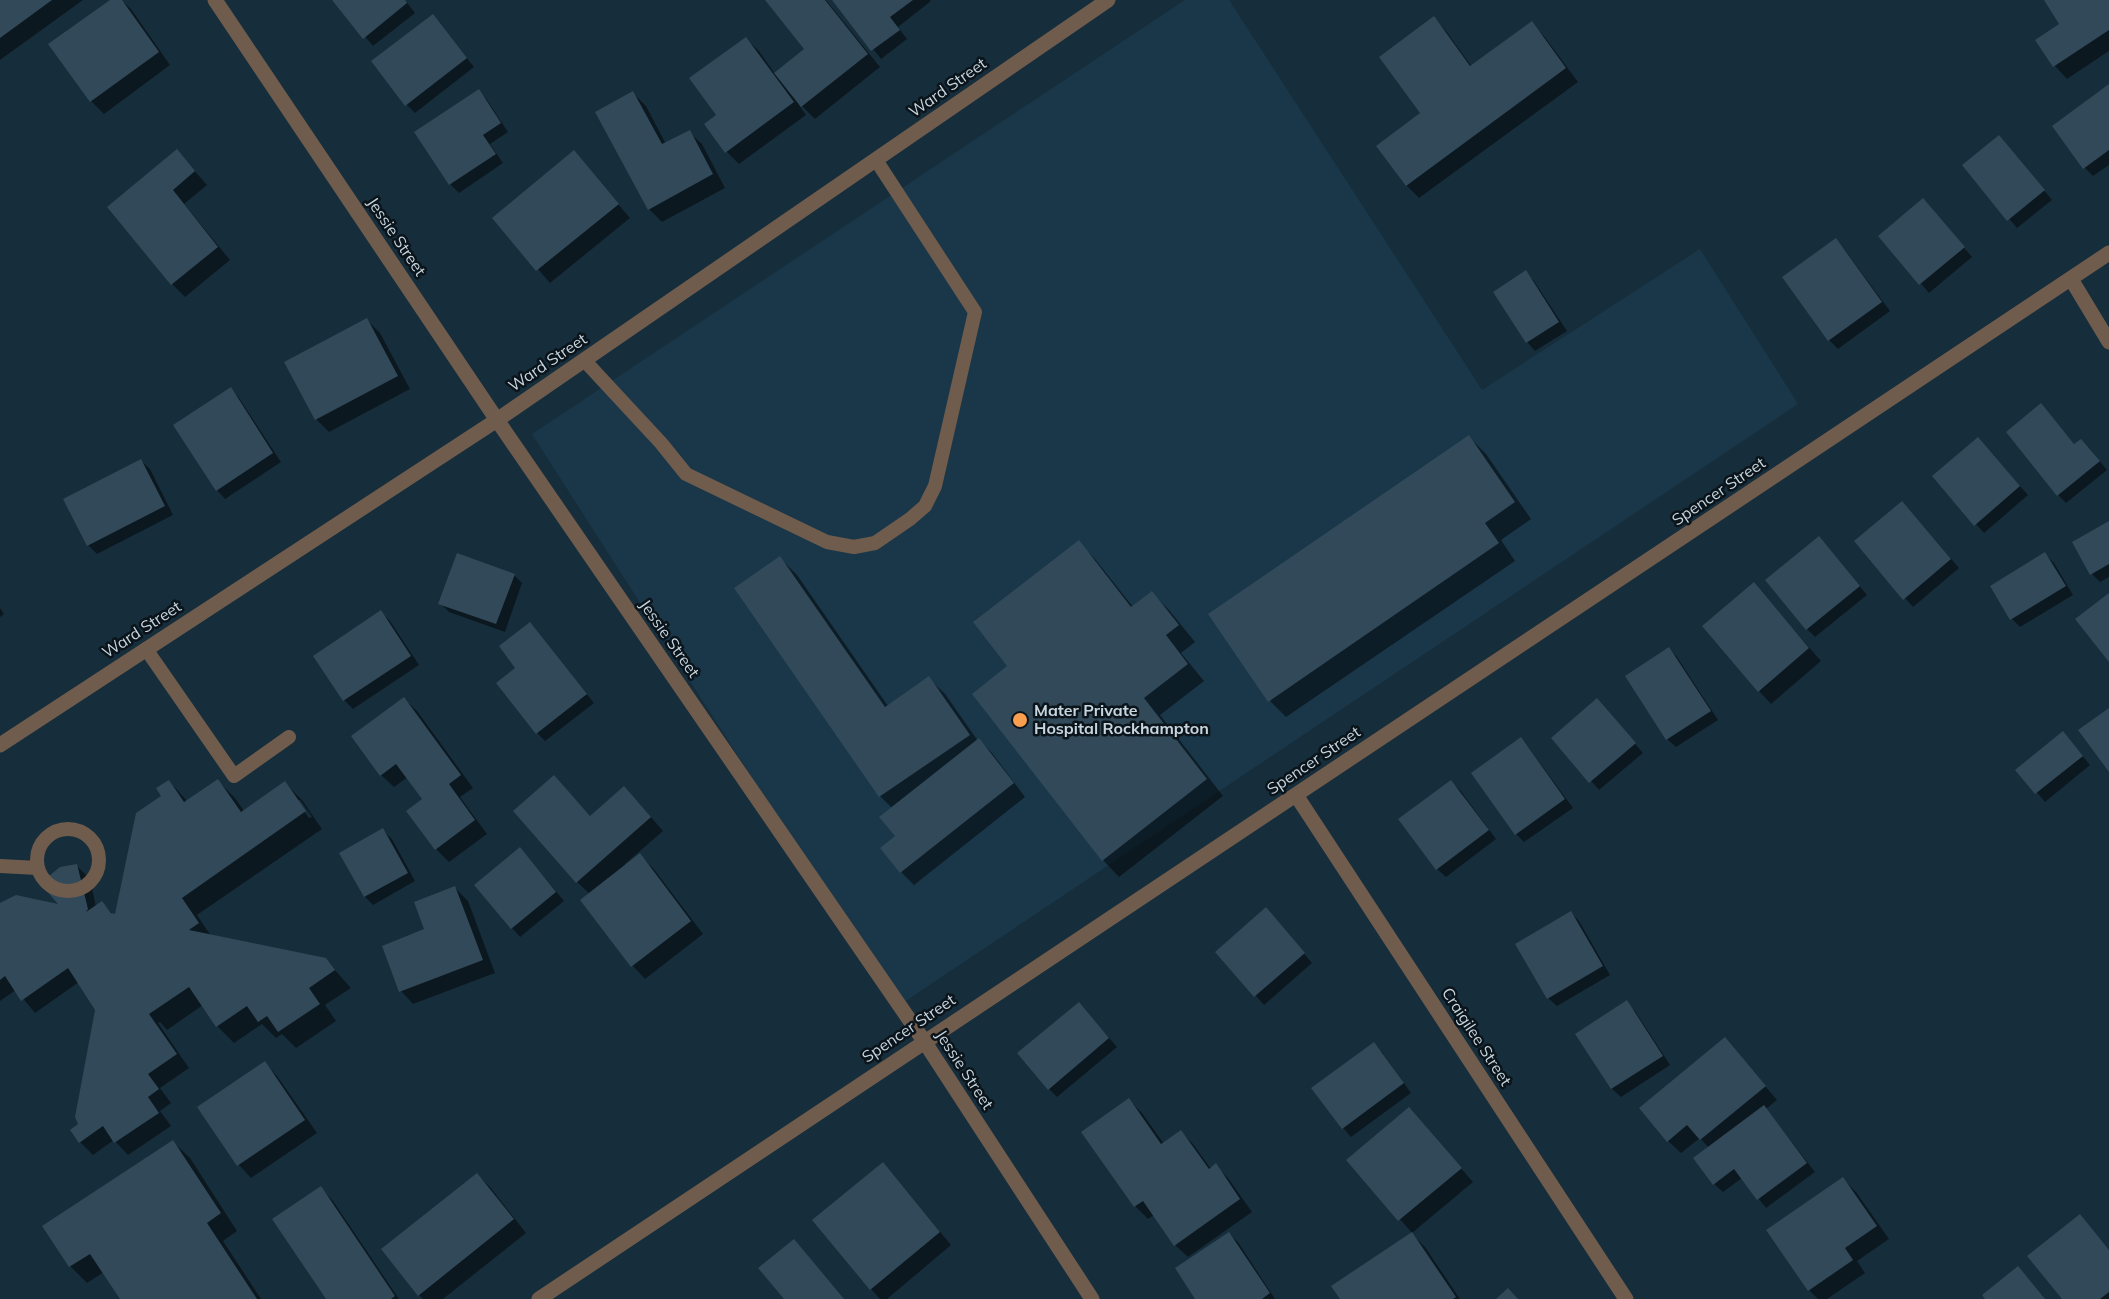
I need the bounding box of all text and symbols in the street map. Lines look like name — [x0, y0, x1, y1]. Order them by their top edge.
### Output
street label: Ward Street — [906, 54, 990, 122]
street label: Jessie Street — [363, 194, 429, 280]
street label: Ward Street — [505, 330, 591, 396]
street label: Spencer Street — [1669, 454, 1769, 530]
street label: Jessie Street — [635, 596, 703, 682]
street label: Ward Street — [99, 597, 185, 663]
place label: Mater Private Hospital Rockhampton — [1034, 701, 1209, 739]
marker: Mater Private Hospital Rockhampton — [1011, 711, 1029, 729]
street label: Spencer Street — [1264, 723, 1364, 799]
street label: Craigilee Street — [1437, 984, 1515, 1090]
street label: Spencer Street — [859, 991, 959, 1067]
street label: Jessie Street — [931, 1027, 997, 1113]

